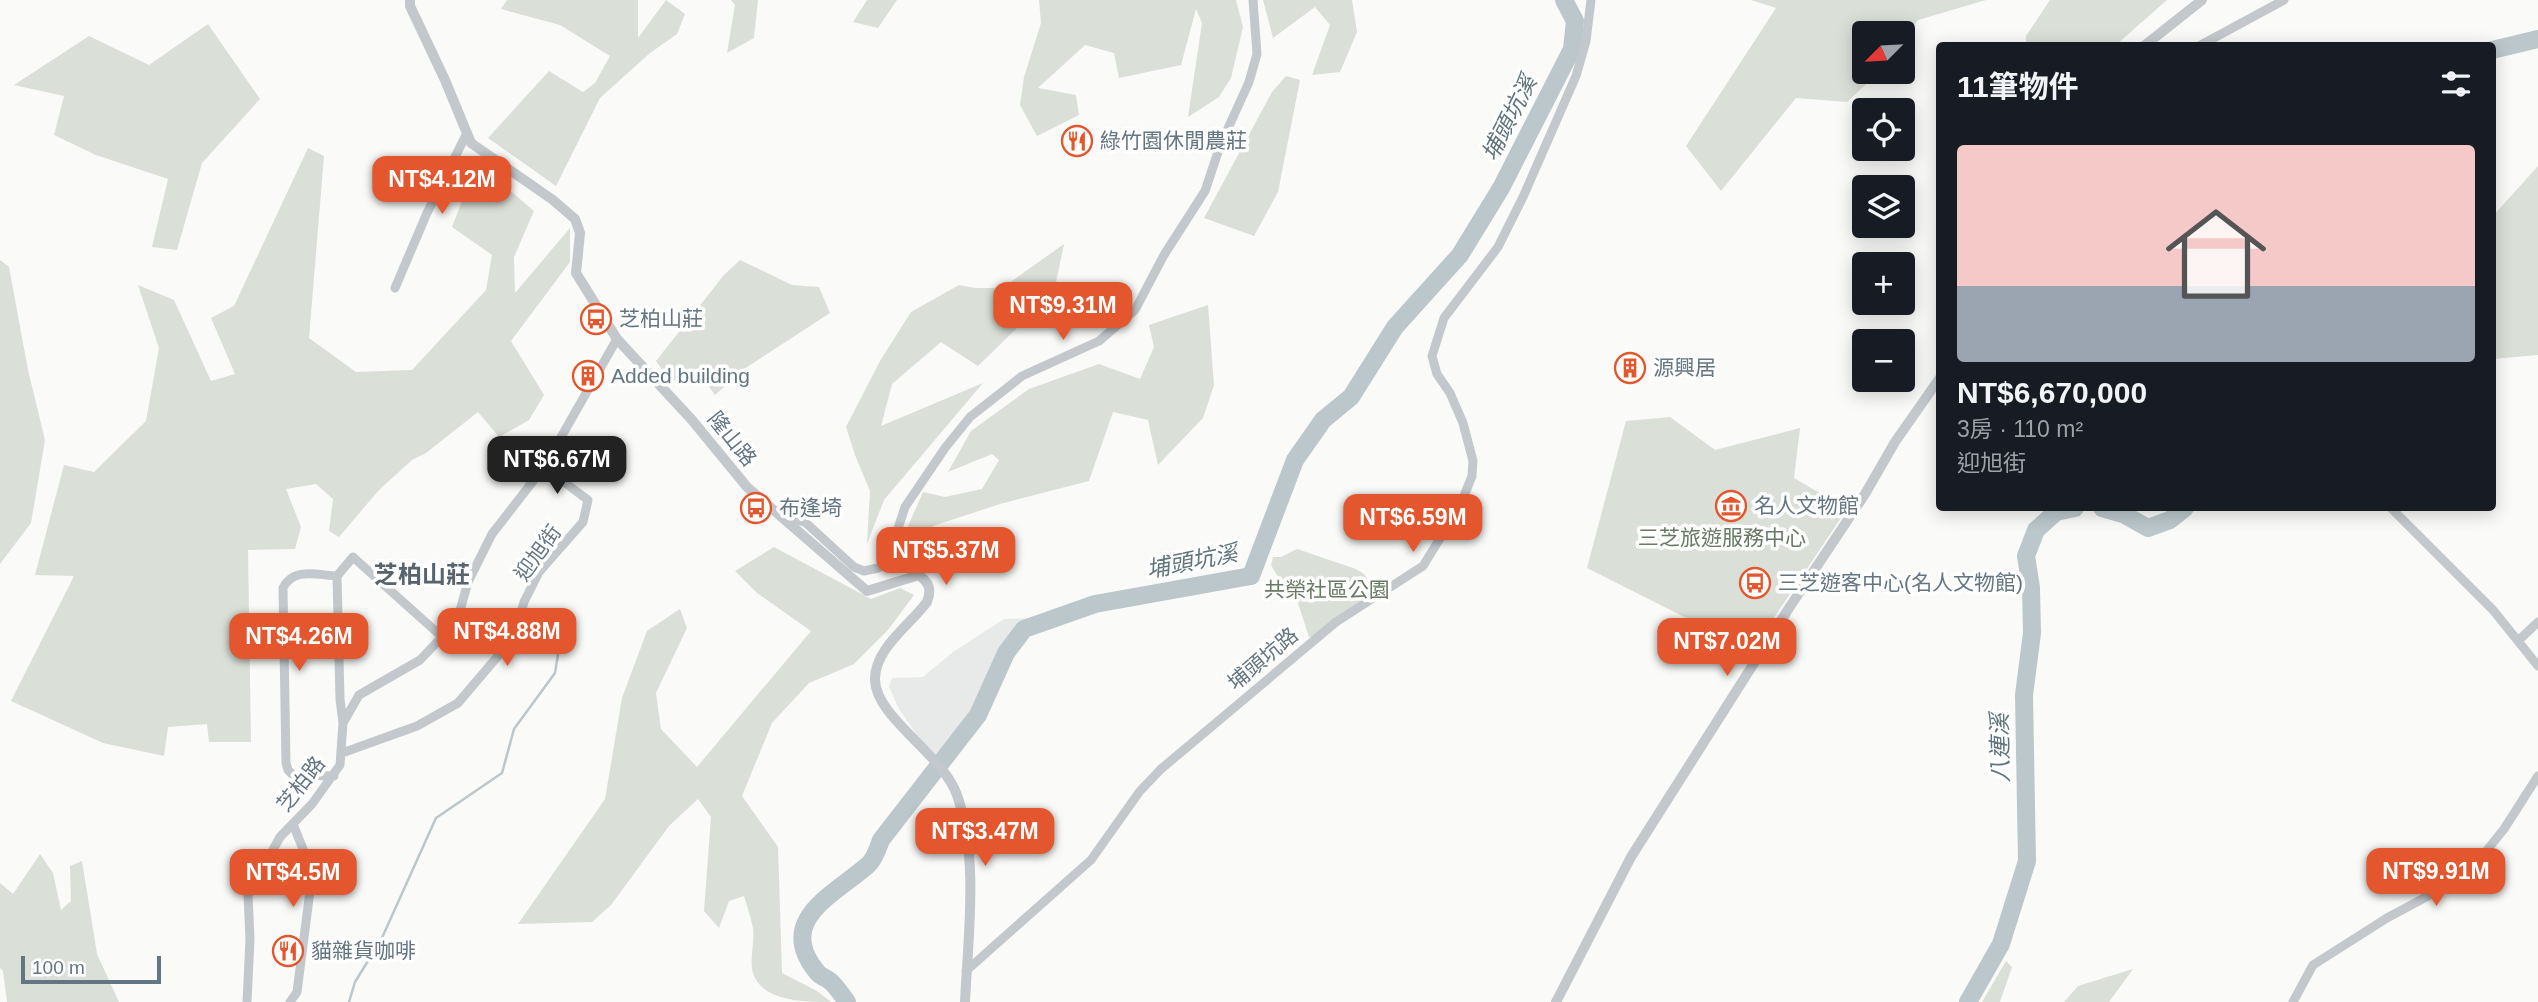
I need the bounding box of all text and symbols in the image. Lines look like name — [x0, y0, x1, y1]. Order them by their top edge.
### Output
north arrow — [1852, 21, 1914, 84]
map controls — [1852, 21, 1915, 392]
icon: filters — [2437, 65, 2475, 103]
water label: 埔頭坑溪 — [1477, 68, 1543, 165]
text: 11筆物件 — [1957, 70, 2079, 103]
button: locate — [1852, 98, 1915, 161]
restaurant icon: 綠竹園休閒農莊 — [1060, 124, 1094, 158]
place label: 綠竹園休閒農莊 — [1100, 129, 1247, 152]
pin: NT$4.12M — [370, 156, 514, 216]
text: NT$4.12M — [388, 166, 496, 192]
button: layers — [1852, 175, 1915, 238]
icon: home — [2153, 191, 2279, 317]
button: + — [1852, 252, 1915, 315]
pin: NT$9.31M — [991, 282, 1135, 342]
text: NT$9.31M — [1009, 292, 1117, 318]
bus stop icon: 芝柏山莊 — [579, 302, 613, 336]
place label: 芝柏山莊 — [619, 307, 703, 330]
button: − — [1852, 329, 1915, 392]
building icon: 源興居 — [1613, 351, 1647, 385]
place label: 源興居 — [1653, 356, 1716, 379]
building icon: Added building — [571, 359, 605, 393]
place label: Added building — [611, 364, 750, 387]
text: NT$6,670,000 — [1957, 376, 2147, 409]
street label: 隆山路 — [704, 407, 761, 470]
text: 3房 · 110 m² — [1957, 416, 2083, 442]
pin: NT$6.67M — [485, 436, 629, 496]
text: NT$6.67M — [503, 446, 611, 472]
text: 迎旭街 — [1957, 450, 2026, 476]
museum icon: 名人文物館 — [1714, 489, 1748, 523]
bus stop icon: 布逢埼 — [739, 491, 773, 525]
pin: NT$6.59M — [1341, 494, 1485, 554]
place label: 名人文物館 — [1754, 494, 1859, 517]
place label: 布逢埼 — [779, 496, 842, 519]
text: NT$6.59M — [1359, 504, 1467, 530]
street label: 迎旭街 — [510, 520, 565, 585]
park label: 三芝旅遊服務中心 — [1638, 526, 1806, 549]
pin: NT$5.37M — [874, 528, 1018, 587]
text: NT$5.37M — [892, 537, 1000, 563]
water label: 埔頭坑溪 — [1144, 539, 1243, 583]
district label: 芝柏山莊 — [374, 561, 470, 588]
bus stop icon: 三芝遊客中心(名人文物館) — [1738, 566, 1772, 600]
place label: 三芝遊客中心(名人文物館) — [1778, 571, 2023, 594]
park label: 共榮社區公園 — [1264, 578, 1390, 601]
pin: NT$4.88M — [435, 608, 579, 668]
pin: NT$4.26M — [227, 614, 371, 673]
text: NT$4.88M — [453, 618, 561, 644]
pin: NT$7.02M — [1655, 618, 1799, 678]
text: NT$4.26M — [245, 623, 353, 649]
street label: 埔頭坑路 — [1223, 623, 1302, 694]
text: NT$7.02M — [1673, 628, 1781, 654]
water label: 八連溪 — [1986, 710, 2014, 783]
street label: 芝柏路 — [272, 752, 329, 816]
pin: NT$3.47M — [913, 808, 1057, 868]
text: NT$3.47M — [931, 818, 1039, 844]
pin: NT$9.91M — [2364, 848, 2508, 908]
pin: NT$4.5M — [228, 850, 358, 909]
text: NT$9.91M — [2382, 858, 2490, 884]
text: NT$4.5M — [246, 859, 340, 885]
restaurant icon: 貓雜貨咖啡 — [271, 934, 305, 968]
place label: 貓雜貨咖啡 — [311, 939, 416, 962]
scale bar — [21, 953, 161, 985]
text: 100 m — [32, 957, 85, 978]

